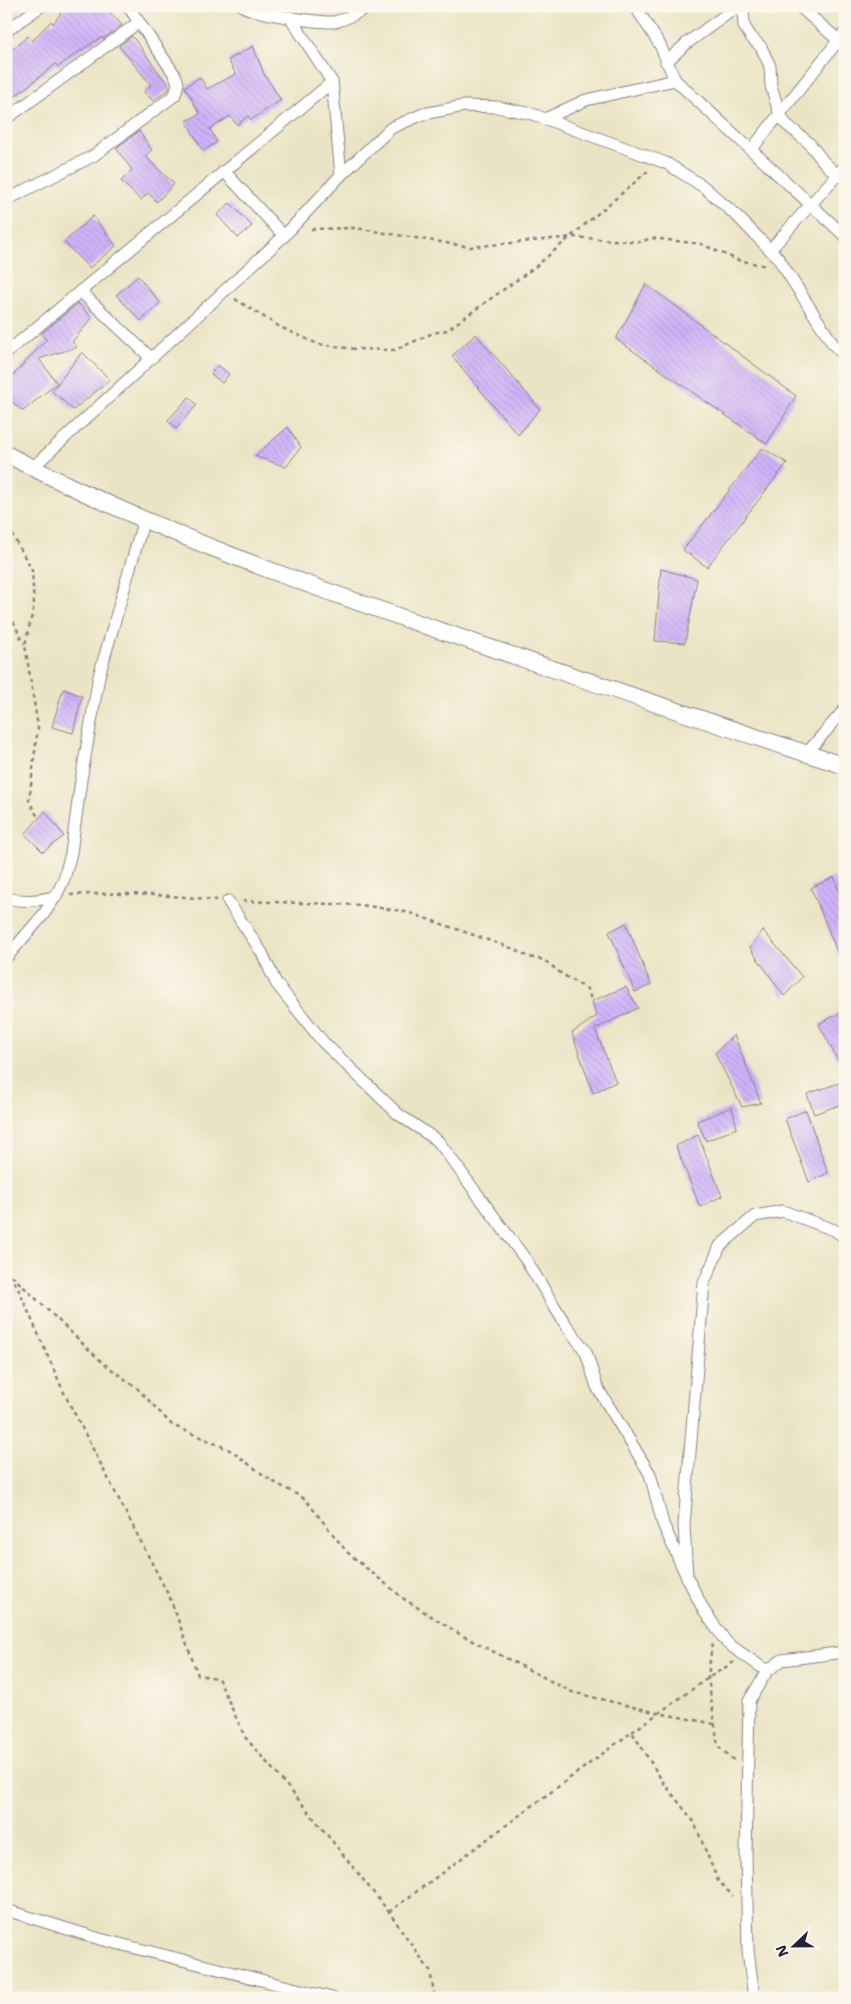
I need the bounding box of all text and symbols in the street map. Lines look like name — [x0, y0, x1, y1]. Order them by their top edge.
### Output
north arrow — [768, 1922, 818, 1972]
text: N — [772, 1942, 792, 1959]

